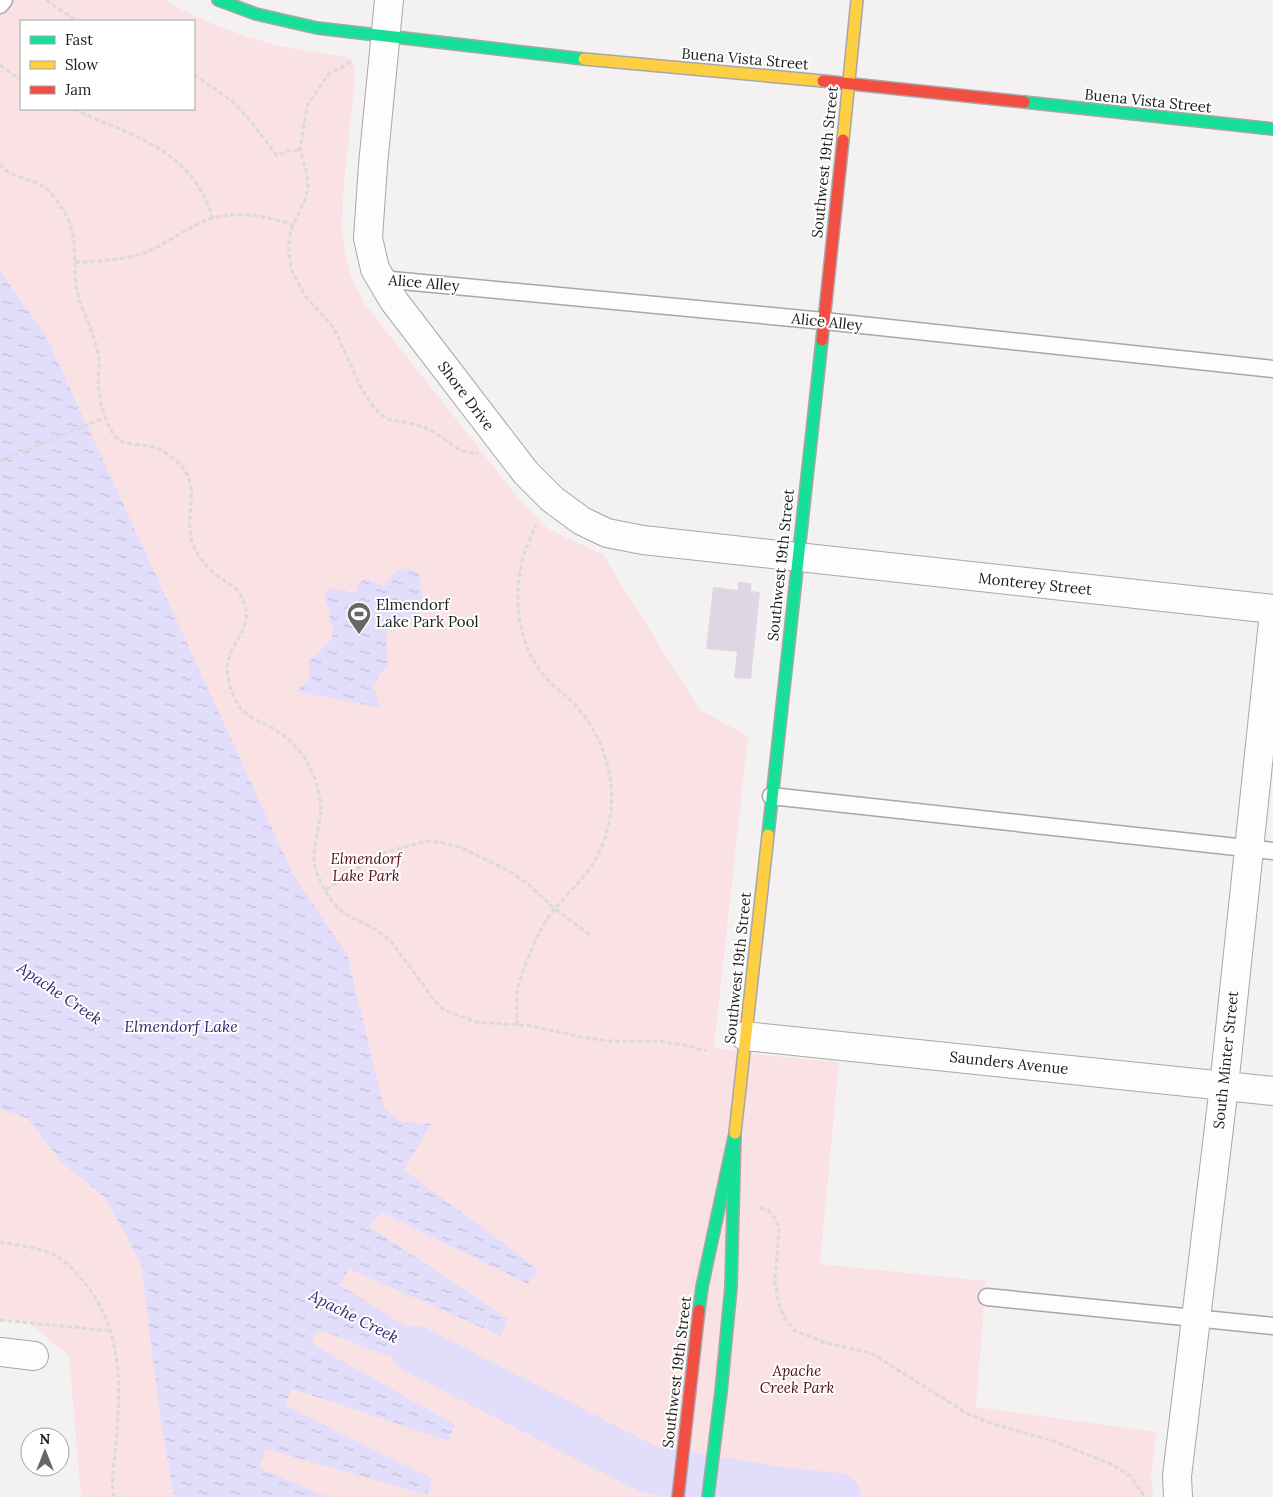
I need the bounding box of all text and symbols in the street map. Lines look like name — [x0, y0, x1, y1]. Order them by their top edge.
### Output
legend — [20, 20, 195, 110]
text: Fast — [65, 30, 93, 49]
street label: Buena Vista Street — [681, 43, 810, 74]
text: Slow — [65, 55, 98, 74]
text: Jam — [64, 80, 92, 99]
street label: Buena Vista Street — [1083, 84, 1213, 117]
street label: Southwest 19th Street — [807, 85, 842, 239]
street label: Alice Alley — [387, 270, 460, 295]
street label: Alice Alley — [790, 308, 864, 335]
street label: Shore Drive — [434, 357, 499, 434]
street label: Southwest 19th Street — [763, 488, 798, 642]
street label: Monterey Street — [977, 568, 1093, 599]
place label: Elmendorf Lake Park Pool — [376, 595, 479, 631]
sports icon: Elmendorf Lake Park Pool — [346, 601, 372, 635]
park label: Elmendorf Lake Park — [331, 849, 403, 885]
street label: Southwest 19th Street — [720, 891, 755, 1045]
water label: Apache Creek — [13, 957, 106, 1029]
street label: South Minter Street — [1209, 990, 1242, 1130]
water label: Elmendorf Lake — [124, 1016, 238, 1036]
street label: Saunders Avenue — [949, 1047, 1070, 1078]
water label: Apache Creek — [305, 1284, 402, 1347]
street label: Southwest 19th Street — [658, 1295, 695, 1449]
park label: Apache Creek Park — [760, 1361, 834, 1397]
north arrow — [20, 1427, 70, 1477]
text: N — [40, 1430, 51, 1448]

